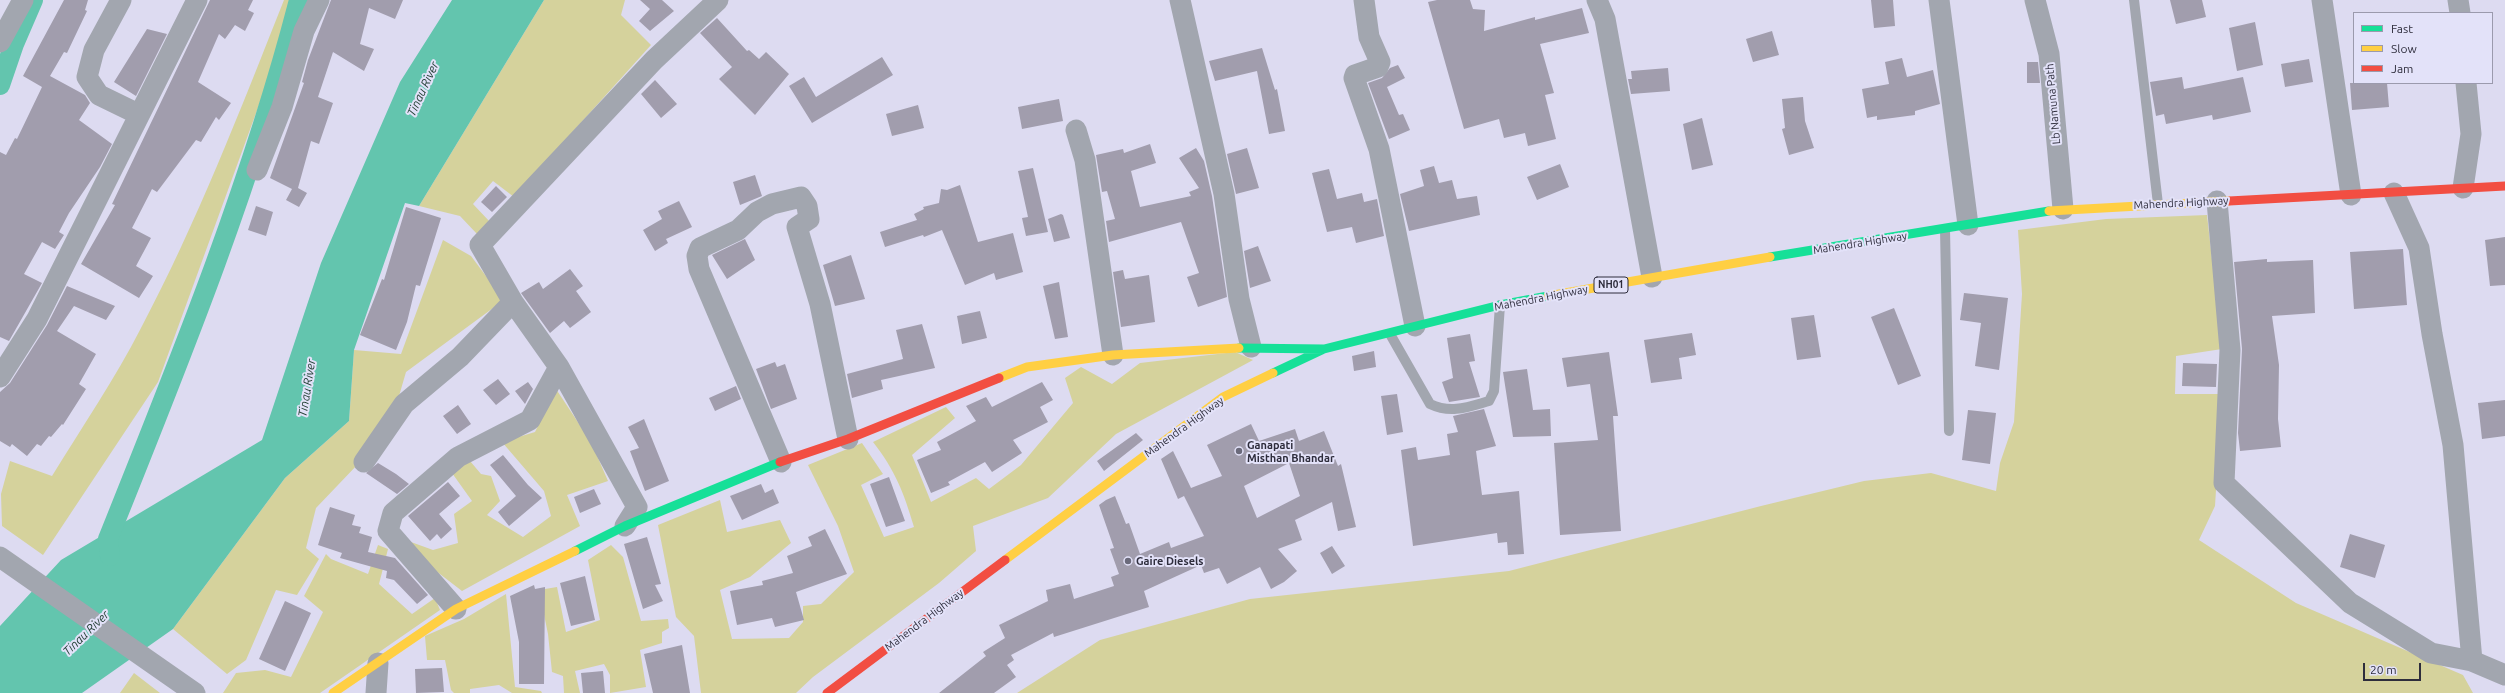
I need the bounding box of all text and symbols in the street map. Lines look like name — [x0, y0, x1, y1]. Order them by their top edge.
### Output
legend — [2353, 12, 2493, 84]
text: Fast — [2391, 22, 2413, 35]
text: Slow — [2391, 42, 2417, 55]
water label: Tinau River — [404, 59, 442, 119]
text: Jam — [2391, 62, 2413, 75]
street label: Lb Namuna Path — [2043, 63, 2063, 145]
street label: Mahendra Highway — [2133, 194, 2229, 212]
street label: Mahendra Highway — [1812, 229, 1908, 257]
road number: NH01 — [1594, 277, 1628, 293]
street label: Mahendra Highway — [1493, 282, 1589, 314]
water label: Tinau River — [295, 358, 319, 418]
street label: Mahendra Highway — [1142, 394, 1226, 460]
place label: Ganapati Misthan Bhandar — [1247, 438, 1334, 464]
marker: Ganapati Misthan Bhandar — [1234, 446, 1244, 456]
place label: Gaire Diesels — [1136, 554, 1203, 568]
marker: Gaire Diesels — [1123, 556, 1133, 566]
street label: Mahendra Highway — [882, 586, 966, 654]
water label: Tinau River — [60, 608, 112, 658]
scale bar — [2365, 655, 2423, 681]
text: 20 m — [2370, 663, 2397, 676]

